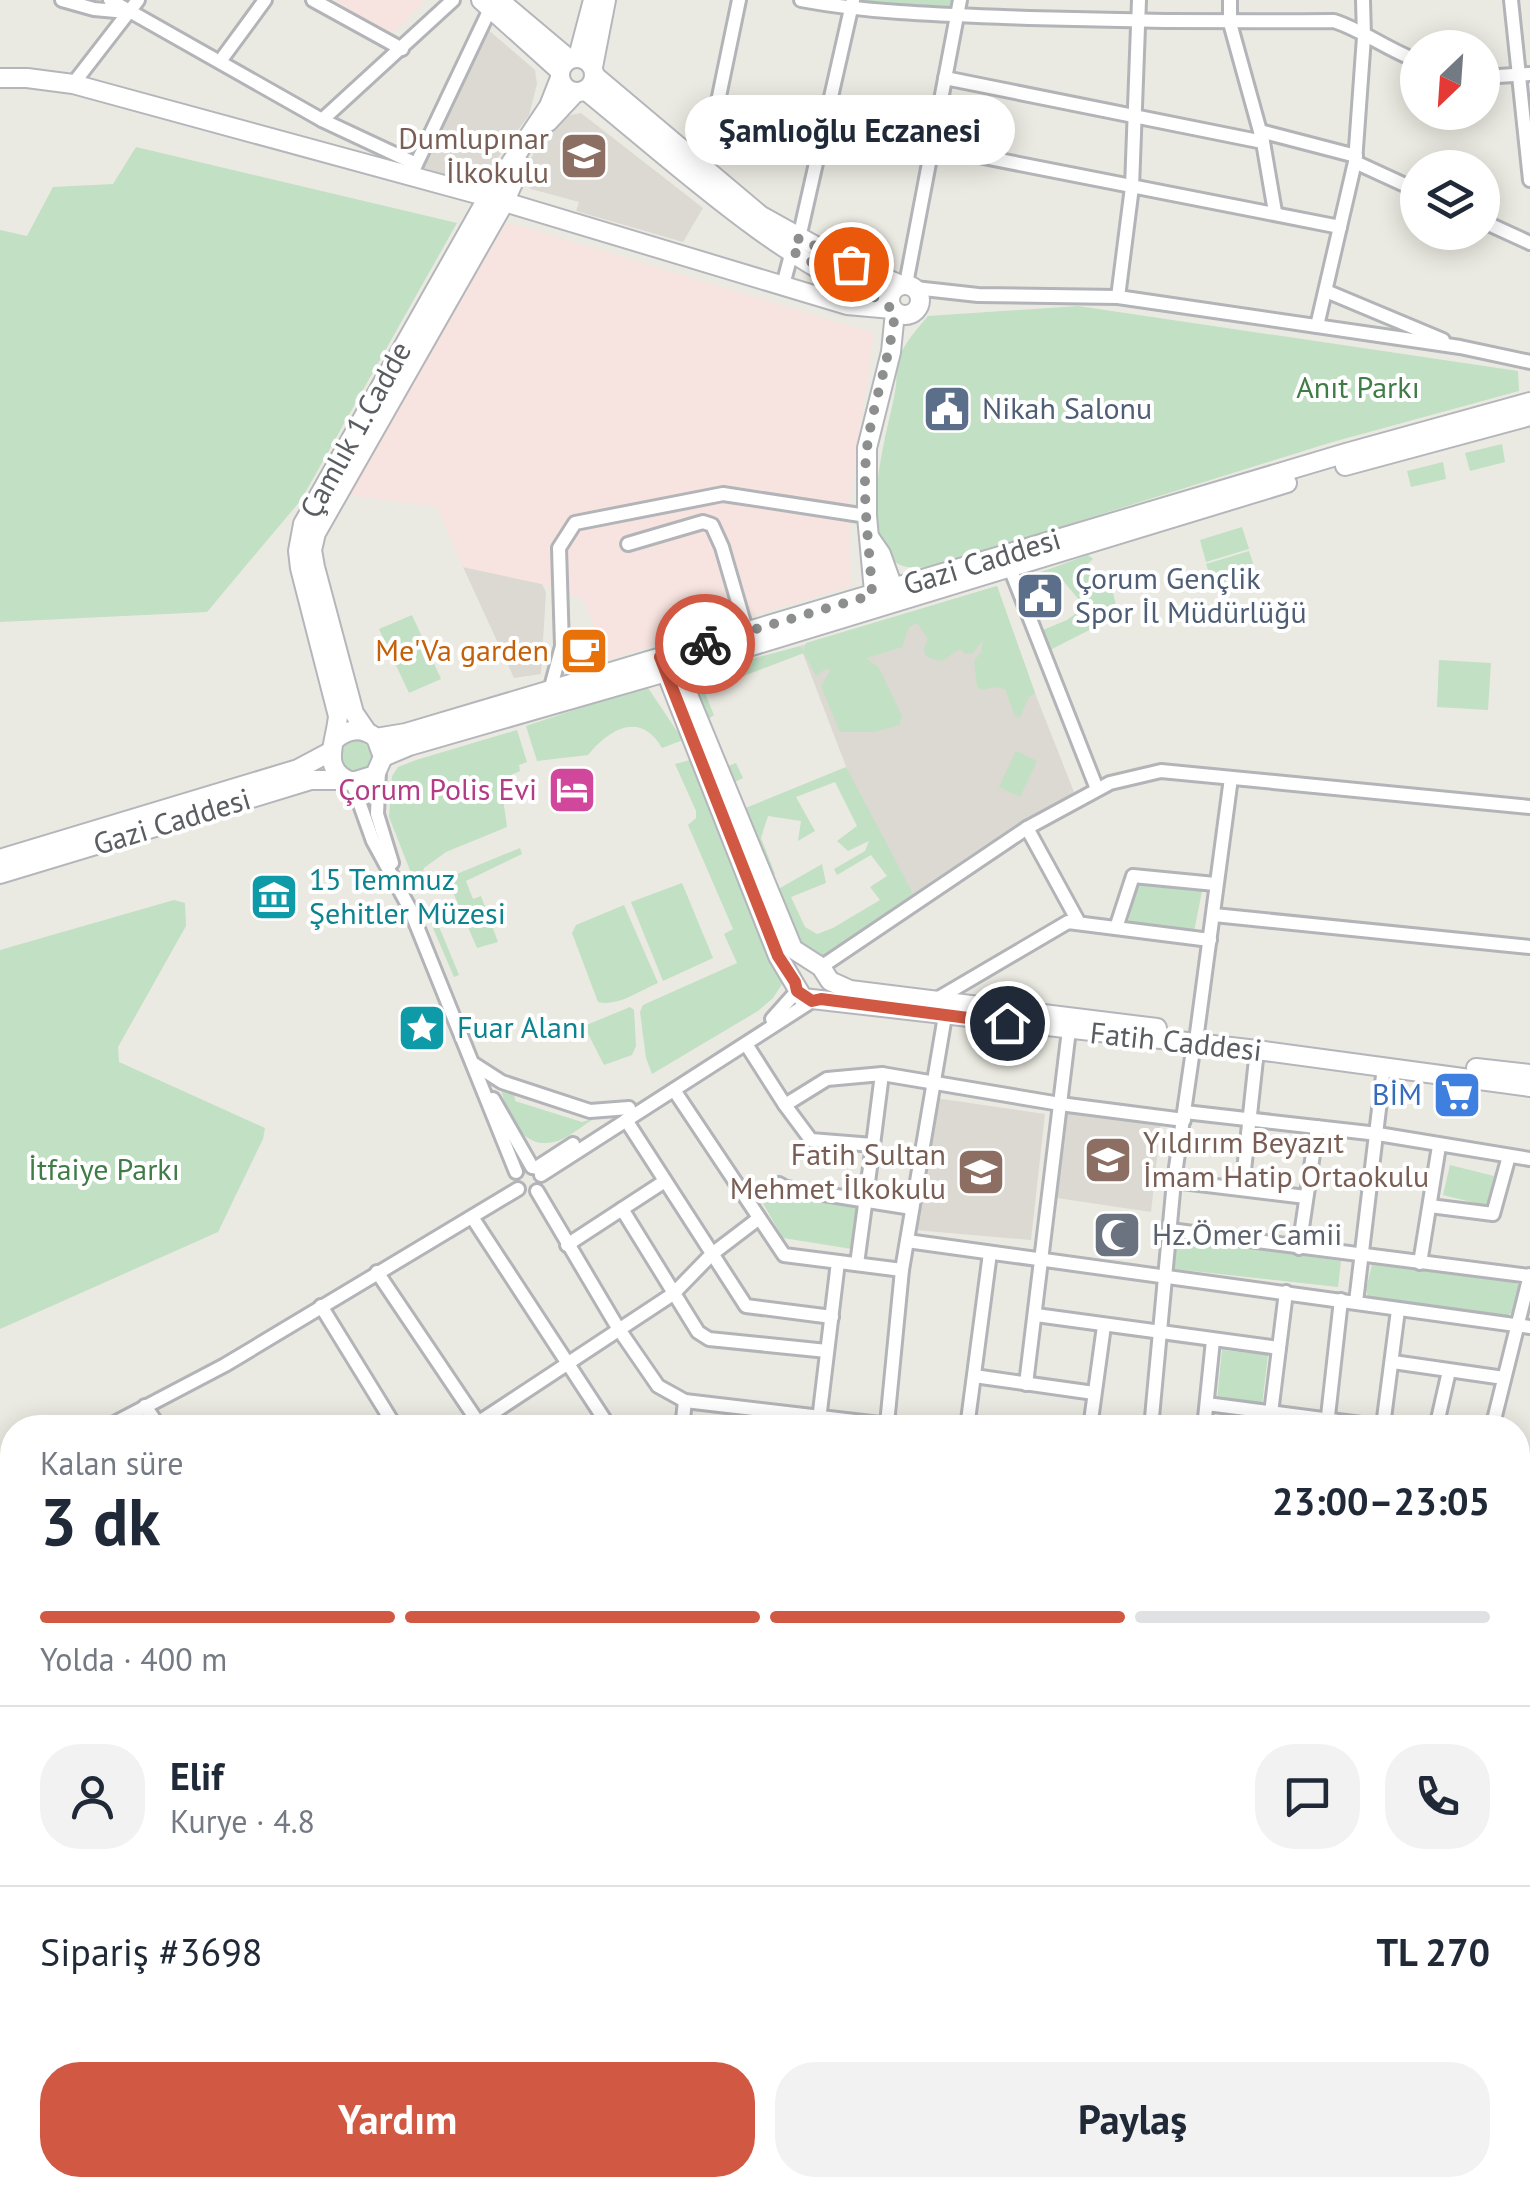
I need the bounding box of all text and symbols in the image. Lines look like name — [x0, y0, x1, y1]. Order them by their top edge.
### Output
north arrow — [1400, 30, 1500, 130]
map controls — [1400, 30, 1500, 250]
callout: Şamlıoğlu Eczanesi — [686, 94, 1016, 164]
text: Şamlıoğlu Eczanesi — [719, 109, 981, 151]
place label: Dumlupınar İlkokulu — [398, 118, 549, 191]
school or university icon: Dumlupınar İlkokulu — [558, 130, 610, 182]
button: layers — [1400, 150, 1500, 250]
pin — [809, 222, 894, 307]
icon: bag — [824, 237, 879, 292]
street label: Çamlık 1.Cadde — [290, 334, 419, 524]
park label: Anıt Parkı — [1296, 367, 1420, 406]
public building icon: Nikah Salonu — [921, 383, 973, 435]
place label: Nikah Salonu — [982, 388, 1152, 427]
street label: Gazi Caddesi — [898, 518, 1065, 603]
place label: Çorum Gençlik Spor İl Müdürlüğü — [1075, 558, 1307, 631]
public building icon: Çorum Gençlik Spor İl Müdürlüğü — [1014, 570, 1066, 622]
courier — [655, 594, 755, 694]
icon: bike — [678, 617, 733, 672]
cafe icon: Me'Va garden — [558, 625, 610, 677]
place label: Me'Va garden — [375, 630, 549, 669]
hotel icon: Çorum Polis Evi — [546, 764, 598, 816]
place label: Çorum Polis Evi — [338, 769, 537, 808]
street label: Gazi Caddesi — [88, 778, 255, 863]
place label: 15 Temmuz Şehitler Müzesi — [309, 859, 506, 932]
museum icon: 15 Temmuz Şehitler Müzesi — [248, 871, 300, 923]
pin — [965, 981, 1050, 1066]
icon: home — [980, 996, 1035, 1051]
place icon: Fuar Alanı — [396, 1002, 448, 1054]
place label: Fuar Alanı — [457, 1007, 586, 1046]
street label: Fatih Caddesi — [1088, 1012, 1264, 1069]
supermarket icon: BİM — [1431, 1069, 1483, 1121]
place label: BİM — [1372, 1074, 1422, 1113]
place label: Yıldırım Beyazıt İmam Hatip Ortaokulu — [1143, 1122, 1429, 1195]
place label: Fatih Sultan Mehmet İlkokulu — [730, 1134, 946, 1207]
school or university icon: Yıldırım Beyazıt İmam Hatip Ortaokulu — [1082, 1134, 1134, 1186]
school or university icon: Fatih Sultan Mehmet İlkokulu — [955, 1146, 1007, 1198]
park label: İtfaiye Parkı — [28, 1149, 180, 1188]
mosque icon: Hz.Ömer Camii — [1091, 1209, 1143, 1261]
place label: Hz.Ömer Camii — [1152, 1214, 1342, 1253]
text: Kalan süre — [40, 1442, 184, 1484]
text: 23:00–23:05 — [1272, 1476, 1490, 1525]
text: 3 dk — [40, 1479, 160, 1563]
text: Yolda · 400 m — [40, 1638, 227, 1680]
button: person — [40, 1744, 145, 1849]
button: chat — [1255, 1744, 1360, 1849]
button: phone — [1385, 1744, 1490, 1849]
text: Elif — [170, 1751, 223, 1800]
text: Kurye · 4.8 — [170, 1800, 315, 1842]
text: Sipariş #3698 — [40, 1927, 263, 1976]
text: TL 270 — [1377, 1927, 1490, 1976]
button: Yardım — [40, 2062, 755, 2177]
button: Paylaş — [775, 2062, 1490, 2177]

